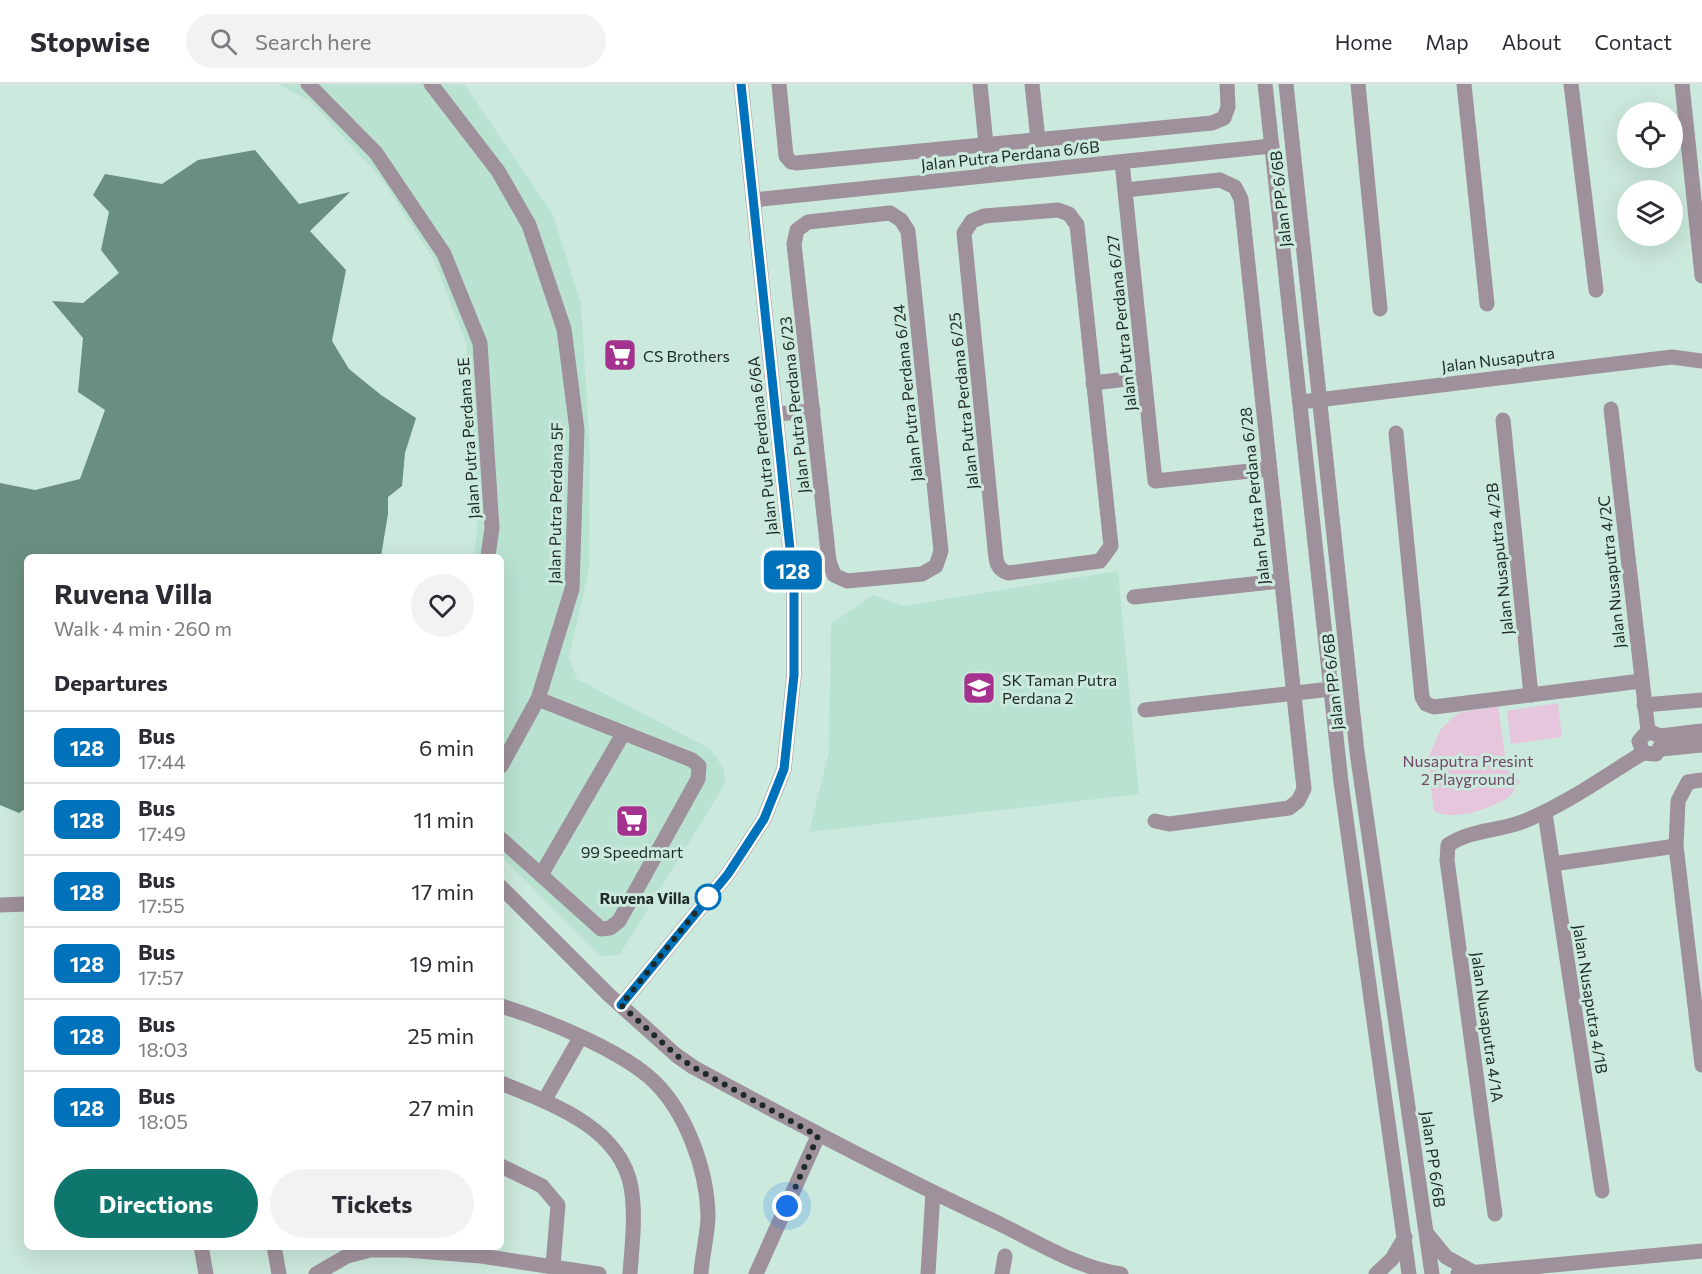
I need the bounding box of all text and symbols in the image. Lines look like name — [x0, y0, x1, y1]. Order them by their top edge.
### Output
search box — [186, 14, 606, 68]
text: Stopwise — [30, 24, 150, 58]
icon: search — [207, 25, 240, 58]
text: Search here — [255, 28, 371, 55]
text: Home — [1335, 29, 1392, 54]
text: Map — [1425, 29, 1469, 54]
text: About — [1502, 29, 1561, 54]
text: Contact — [1594, 29, 1672, 54]
map controls — [1617, 102, 1683, 246]
button: locate — [1617, 102, 1683, 168]
street label: Jalan Putra Perdana 6/6B — [920, 136, 1100, 174]
street label: Jalan PP 6/6B — [1265, 150, 1295, 248]
button: layers — [1617, 180, 1683, 246]
street label: Jalan Putra Perdana 6/27 — [1102, 234, 1140, 412]
street label: Jalan Putra Perdana 6/24 — [888, 303, 926, 483]
street label: Jalan Putra Perdana 6/25 — [944, 311, 982, 491]
street label: Jalan Putra Perdana 6/23 — [775, 316, 813, 494]
supermarket icon: CS Brothers — [602, 337, 638, 373]
street label: Jalan Nusaputra — [1440, 343, 1556, 375]
place label: CS Brothers — [643, 346, 730, 365]
street label: Jalan Putra Perdana 5E — [453, 356, 483, 520]
street label: Jalan Putra Perdana 6/6A — [743, 356, 781, 536]
street label: Jalan Putra Perdana 6/28 — [1235, 406, 1273, 586]
street label: Jalan Putra Perdana 5F — [544, 422, 566, 584]
street label: Jalan Nusaputra 4/2B — [1482, 482, 1516, 636]
street label: Jalan Nusaputra 4/2C — [1594, 495, 1628, 649]
line badge: 128 — [758, 550, 828, 590]
text: 128 — [776, 558, 810, 583]
button: heart — [411, 574, 474, 637]
text: Ruvena Villa — [54, 576, 212, 610]
text: Walk · 4 min · 260 m — [54, 616, 232, 640]
street label: Jalan PP 6/6B — [1317, 633, 1347, 731]
text: Departures — [54, 669, 168, 696]
school or university icon: SK Taman Putra Perdana 2 — [961, 670, 997, 706]
place label: SK Taman Putra Perdana 2 — [1002, 670, 1117, 707]
text: Bus — [138, 722, 175, 749]
text: 6 min — [419, 734, 474, 761]
text: 128 — [70, 735, 104, 760]
text: 17:44 — [138, 749, 186, 773]
park label: Nusaputra Presint 2 Playground — [1403, 751, 1534, 788]
text: Bus — [138, 794, 175, 821]
supermarket icon: 99 Speedmart — [614, 803, 650, 839]
text: 11 min — [414, 806, 474, 833]
text: 128 — [70, 807, 104, 832]
text: 17:49 — [138, 821, 186, 845]
place label: 99 Speedmart — [581, 842, 684, 861]
text: Bus — [138, 866, 175, 893]
text: 17 min — [411, 878, 474, 905]
text: 128 — [70, 879, 104, 904]
marker: Ruvena Villa — [695, 884, 721, 910]
place label: Ruvena Villa — [600, 888, 690, 907]
text: 17:55 — [138, 893, 185, 917]
street label: Jalan Nusaputra 4/1B — [1570, 923, 1612, 1075]
text: Bus — [138, 938, 175, 965]
text: 19 min — [410, 950, 474, 977]
text: 128 — [70, 951, 104, 976]
street label: Jalan Nusaputra 4/1A — [1468, 951, 1508, 1103]
text: 17:57 — [138, 965, 184, 989]
text: Bus — [138, 1010, 175, 1037]
text: 25 min — [407, 1022, 474, 1049]
text: 128 — [70, 1023, 104, 1048]
text: 18:03 — [138, 1037, 188, 1061]
text: Bus — [138, 1082, 175, 1109]
text: 27 min — [409, 1094, 474, 1121]
text: 128 — [70, 1095, 104, 1120]
text: 18:05 — [138, 1109, 188, 1133]
street label: Jalan PP 6/6B — [1418, 1110, 1450, 1208]
button: Directions — [54, 1169, 258, 1238]
button: Tickets — [270, 1169, 474, 1238]
your location — [772, 1191, 802, 1221]

